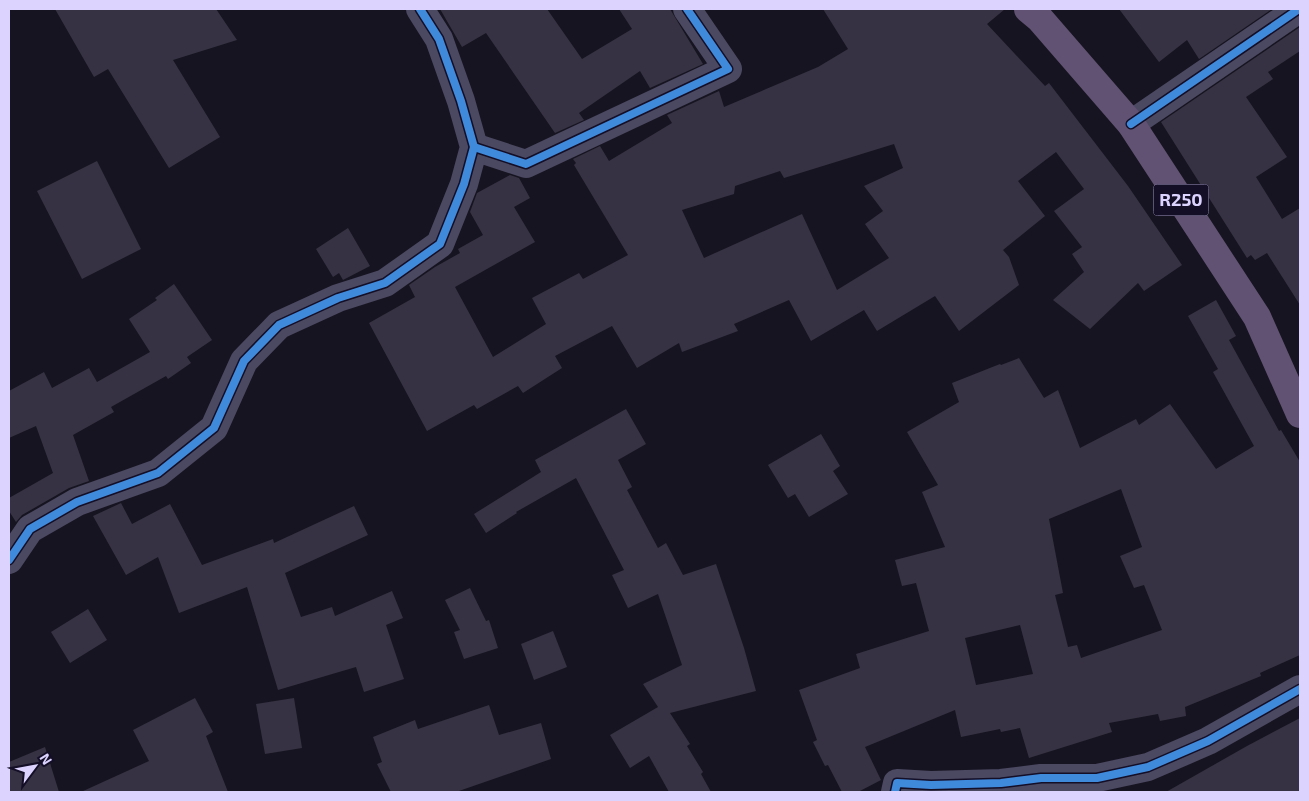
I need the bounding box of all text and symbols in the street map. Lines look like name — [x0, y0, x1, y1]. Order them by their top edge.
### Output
road number: R250 — [1154, 184, 1208, 216]
north arrow — [10, 741, 60, 791]
text: N — [37, 750, 56, 768]

